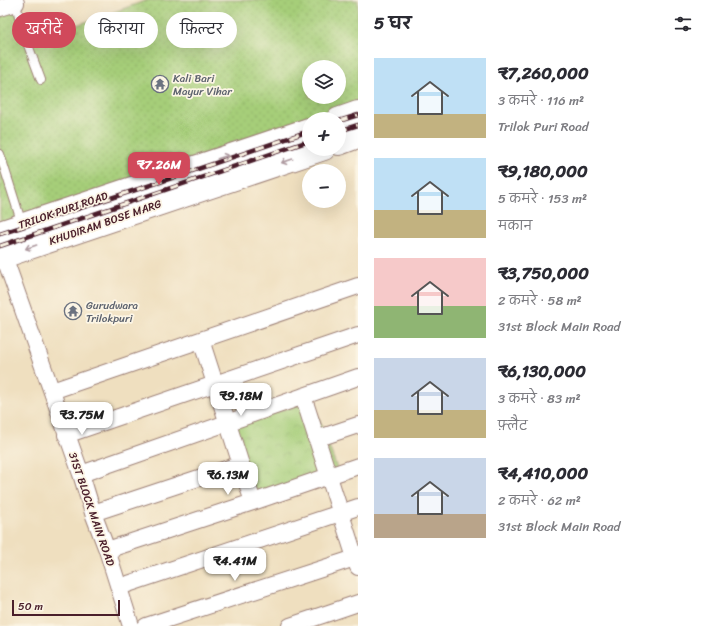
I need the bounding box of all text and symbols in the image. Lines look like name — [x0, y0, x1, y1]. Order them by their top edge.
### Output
text: 5 घर — [374, 8, 411, 38]
chip: खरीदें — [12, 12, 76, 48]
chip: किराया — [84, 12, 158, 48]
chip: फ़िल्टर — [166, 12, 237, 48]
icon: filters — [672, 13, 694, 35]
text: ₹7,260,000 — [498, 58, 589, 88]
map controls — [302, 60, 346, 208]
button: layers — [302, 60, 346, 104]
place label: Kali Bari Mayur Vihar — [173, 69, 233, 101]
temple icon: Kali Bari Mayur Vihar — [150, 74, 170, 94]
icon: home — [406, 74, 454, 122]
text: 3 कमरे · 116 m² — [498, 89, 584, 112]
button: + — [302, 112, 346, 156]
text: Trilok Puri Road — [498, 115, 589, 138]
pin: ₹7.26M — [126, 152, 192, 186]
text: ₹7.26M — [137, 153, 181, 176]
one-way arrow — [216, 153, 229, 160]
text: ₹9,180,000 — [498, 156, 588, 186]
one-way arrow — [281, 158, 293, 166]
button: − — [302, 164, 346, 208]
icon: home — [406, 174, 454, 222]
street label: TRILOK PURI ROAD — [16, 186, 111, 235]
text: 5 कमरे · 153 m² — [498, 187, 587, 210]
street label: KHUDIRAM BOSE MARG — [46, 194, 164, 251]
text: मकान — [498, 214, 532, 237]
one-way arrow — [25, 244, 37, 252]
text: ₹3,750,000 — [498, 258, 589, 288]
icon: home — [406, 274, 454, 322]
text: 2 कमरे · 58 m² — [498, 289, 582, 312]
place label: Gurudwara Trilokpuri — [86, 296, 139, 328]
temple icon: Gurudwara Trilokpuri — [63, 301, 83, 321]
text: 31st Block Main Road — [498, 315, 620, 338]
text: ₹6,130,000 — [498, 356, 586, 386]
icon: home — [406, 374, 454, 422]
pin: ₹9.18M — [208, 383, 274, 417]
text: ₹9.18M — [219, 384, 263, 407]
text: 3 कमरे · 83 m² — [498, 387, 581, 410]
pin: ₹3.75M — [49, 402, 115, 436]
text: ₹3.75M — [60, 403, 104, 426]
text: फ़्लैट — [498, 414, 528, 437]
street label: 31ST BLOCK MAIN ROAD — [63, 450, 120, 569]
text: ₹4,410,000 — [498, 458, 588, 488]
pin: ₹6.13M — [195, 462, 261, 496]
text: ₹6.13M — [207, 463, 249, 486]
icon: home — [406, 474, 454, 522]
text: 2 कमरे · 62 m² — [498, 489, 581, 512]
text: 31st Block Main Road — [498, 515, 620, 538]
pin: ₹4.41M — [202, 548, 268, 582]
text: ₹4.41M — [213, 549, 257, 572]
text: 50 m — [18, 597, 43, 616]
scale bar — [12, 598, 120, 617]

